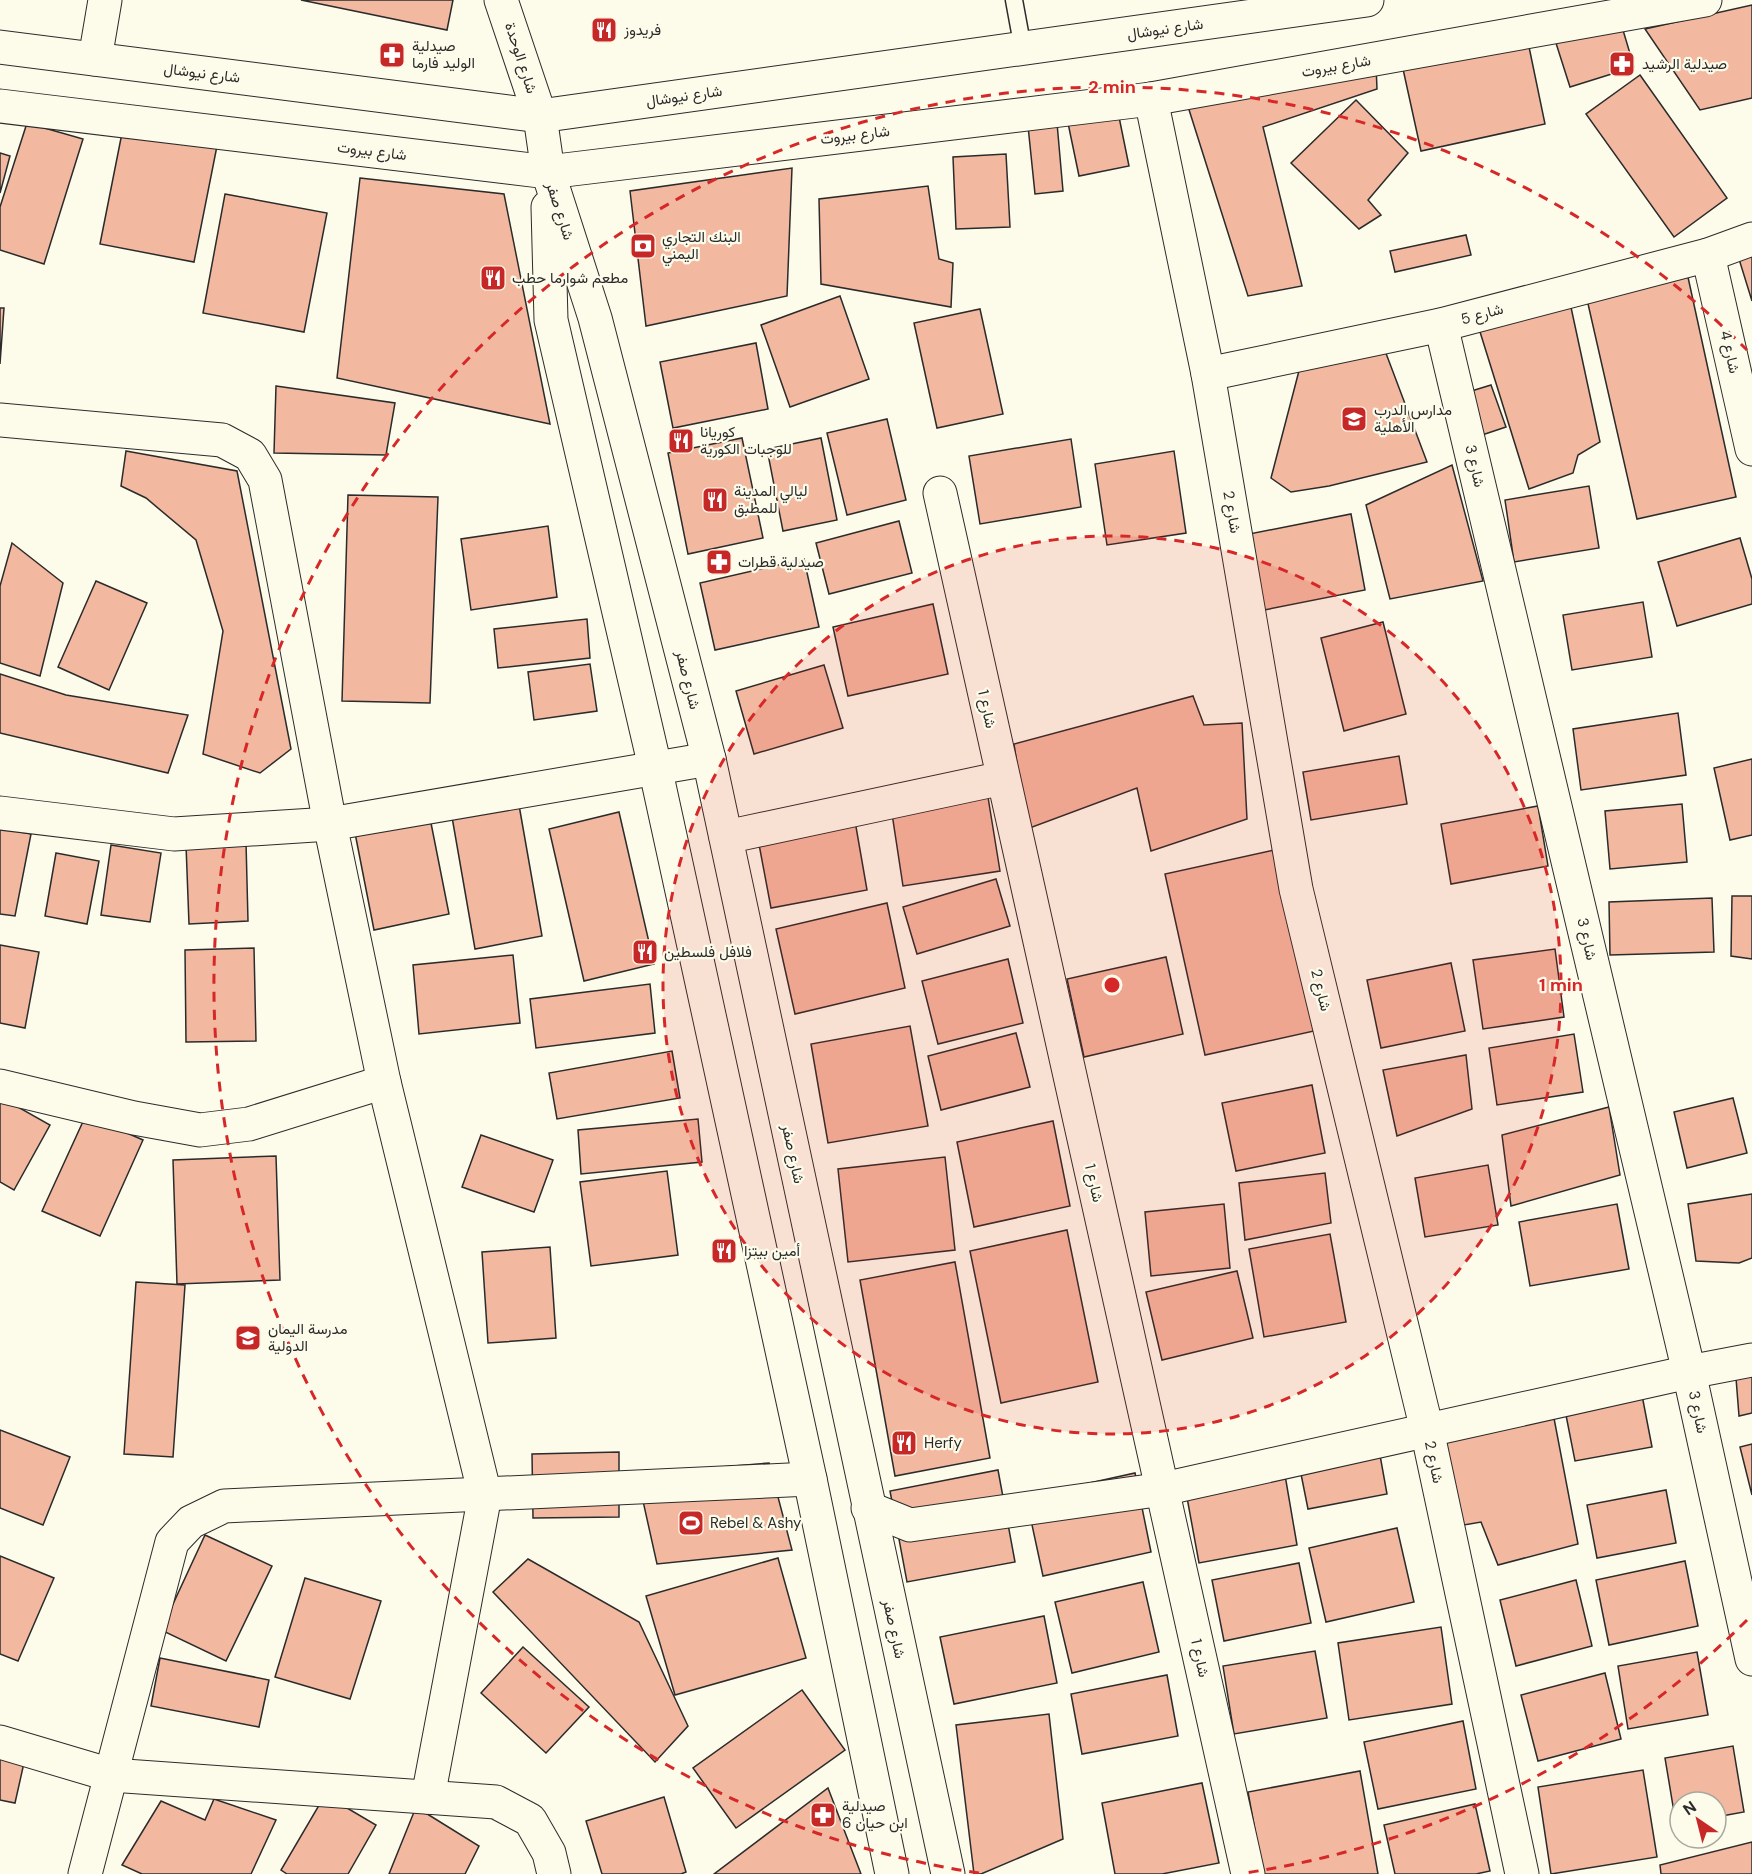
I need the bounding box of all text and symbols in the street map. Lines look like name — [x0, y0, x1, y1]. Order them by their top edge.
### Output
street label: شارع نيوشال — [1126, 14, 1205, 45]
restaurant icon: فريدوز — [589, 15, 619, 45]
street label: شارع الوحدة — [499, 20, 542, 97]
place label: فريدوز — [623, 20, 661, 40]
place label: صيدلية الوليد فارما — [412, 36, 475, 73]
pharmacy icon: صيدلية الوليد فارما — [377, 40, 407, 70]
pharmacy icon: صيدلية الرشيد — [1607, 49, 1637, 79]
street label: شارع بيروت — [1300, 50, 1372, 83]
place label: صيدلية الرشيد — [1642, 54, 1727, 74]
street label: شارع نيوشال — [163, 58, 241, 89]
text: 2 min — [1088, 75, 1136, 99]
street label: شارع نيوشال — [645, 81, 724, 112]
street label: شارع بيروت — [819, 121, 891, 150]
street label: شارع بيروت — [336, 137, 408, 166]
street label: شارع صفر — [540, 178, 579, 243]
place label: البنك التجاري اليمني — [662, 227, 741, 267]
bank icon: البنك التجاري اليمني — [628, 231, 658, 261]
restaurant icon: مطعم شوارما حطب — [478, 263, 508, 293]
place label: مطعم شوارما حطب — [512, 268, 628, 288]
street label: شارع 5 — [1458, 299, 1506, 330]
street label: شارع 4 — [1714, 329, 1745, 376]
place label: مدارس الدرب الأهلية — [1374, 400, 1452, 437]
school or university icon: مدارس الدرب الأهلية — [1339, 404, 1369, 434]
place label: كوريانا للوجبات الكورية — [700, 422, 792, 459]
restaurant icon: كوريانا للوجبات الكورية — [666, 426, 696, 456]
street label: شارع 3 — [1459, 443, 1490, 490]
place label: ليالي المدينة للمطبق — [734, 481, 808, 518]
restaurant icon: ليالي المدينة للمطبق — [700, 485, 730, 515]
street label: شارع 2 — [1217, 489, 1246, 535]
pharmacy icon: صيدلية قطرات — [704, 547, 734, 577]
place label: صيدلية قطرات — [738, 552, 824, 572]
street label: شارع صفر — [670, 648, 705, 712]
street label: شارع 1 — [972, 688, 1001, 730]
street label: شارع 3 — [1571, 916, 1602, 963]
restaurant icon: فلافل فلسطين — [630, 937, 660, 967]
place label: فلافل فلسطين — [664, 942, 752, 962]
street label: شارع 2 — [1305, 967, 1336, 1014]
text: 1 min — [1539, 973, 1583, 997]
centre of rings — [1102, 975, 1122, 995]
street label: شارع صفر — [776, 1122, 809, 1186]
street label: شارع 1 — [1079, 1162, 1108, 1205]
restaurant icon: أمين بيتزا — [709, 1236, 739, 1266]
place label: أمين بيتزا — [744, 1241, 801, 1261]
place label: مدرسة اليمان الدولية — [268, 1319, 347, 1356]
school or university icon: مدرسة اليمان الدولية — [233, 1323, 263, 1353]
street label: شارع 3 — [1683, 1389, 1712, 1435]
restaurant icon: Herfy — [889, 1428, 919, 1458]
place label: Herfy — [924, 1433, 962, 1453]
street label: شارع 2 — [1419, 1439, 1448, 1485]
sports icon: Rebel & Ashy — [676, 1508, 706, 1538]
place label: Rebel & Ashy — [710, 1513, 802, 1533]
street label: شارع صفر — [877, 1597, 910, 1661]
street label: شارع 1 — [1185, 1637, 1214, 1679]
north arrow — [1668, 1790, 1728, 1850]
place label: صيدلية ابن حيان 6 — [842, 1796, 908, 1833]
text: N — [1679, 1796, 1700, 1820]
pharmacy icon: صيدلية ابن حيان 6 — [808, 1800, 838, 1830]

